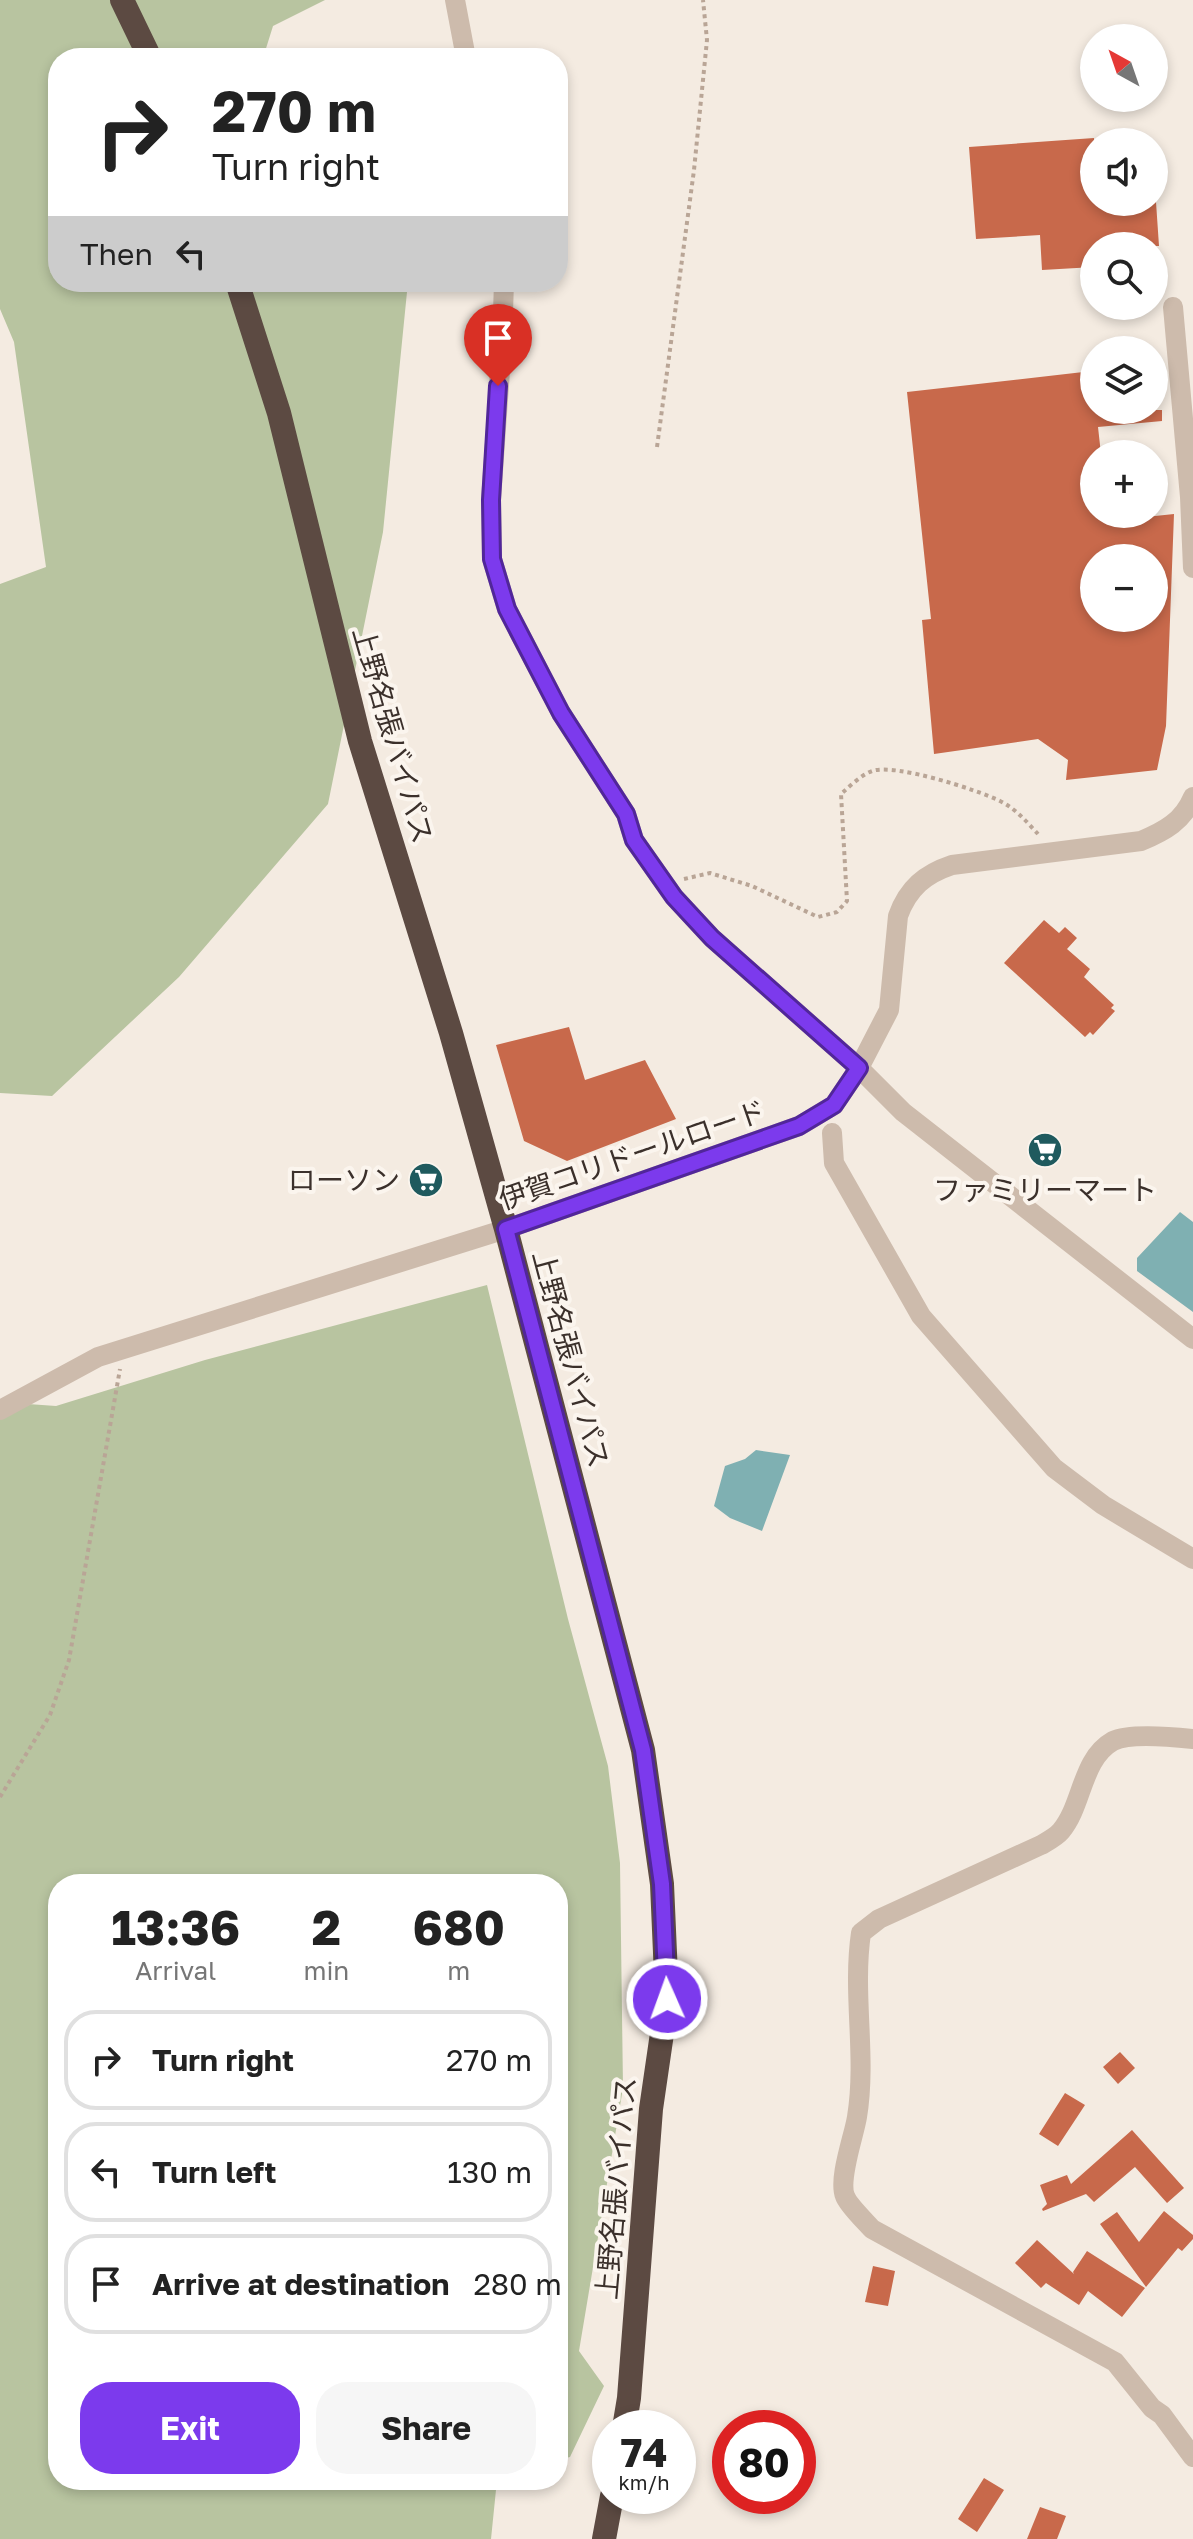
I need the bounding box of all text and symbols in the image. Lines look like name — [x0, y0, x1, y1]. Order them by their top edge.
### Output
north arrow — [1080, 24, 1168, 112]
map controls — [1080, 24, 1168, 632]
text: 270 m — [212, 77, 376, 144]
icon: right — [80, 80, 184, 184]
button: sound — [1080, 128, 1168, 216]
text: Turn right — [212, 145, 380, 188]
icon: left — [169, 232, 213, 276]
button: search — [1080, 232, 1168, 320]
text: Then — [80, 236, 153, 272]
pin — [464, 304, 532, 386]
icon: arrive — [476, 316, 520, 360]
button: layers — [1080, 336, 1168, 424]
button: + — [1080, 440, 1168, 528]
button: − — [1080, 544, 1168, 632]
street label: 上野名張バイパス — [347, 623, 440, 847]
street label: 伊賀コリドールロード — [494, 1093, 770, 1216]
supermarket icon: ファミリーマート — [1026, 1131, 1064, 1169]
supermarket icon: ローソン — [407, 1161, 445, 1199]
place label: ローソン — [288, 1163, 400, 1196]
place label: ファミリーマート — [933, 1173, 1157, 1206]
street label: 上野名張バイパス — [527, 1247, 616, 1471]
text: 13:36 — [111, 1898, 240, 1956]
text: 2 — [312, 1898, 341, 1956]
text: 680 — [412, 1898, 505, 1956]
text: Arrival — [135, 1955, 216, 1986]
text: min — [303, 1955, 349, 1986]
text: m — [447, 1955, 470, 1986]
position arrow — [625, 1957, 709, 2041]
icon: right — [84, 2038, 128, 2082]
text: Turn right — [152, 2042, 294, 2078]
text: 270 m — [446, 2042, 532, 2078]
street label: 上野名張バイパス — [589, 2075, 642, 2301]
icon: left — [84, 2150, 128, 2194]
text: Turn left — [152, 2154, 277, 2190]
text: 130 m — [447, 2154, 532, 2190]
icon: arrive — [84, 2262, 128, 2306]
text: Arrive at destination — [152, 2266, 449, 2302]
text: 280 m — [473, 2266, 562, 2302]
button: Exit — [80, 2382, 300, 2474]
button: Share — [316, 2382, 536, 2474]
speed limit sign: 80 — [712, 2410, 816, 2514]
text: 74 — [621, 2428, 667, 2476]
text: km/h — [619, 2470, 669, 2494]

